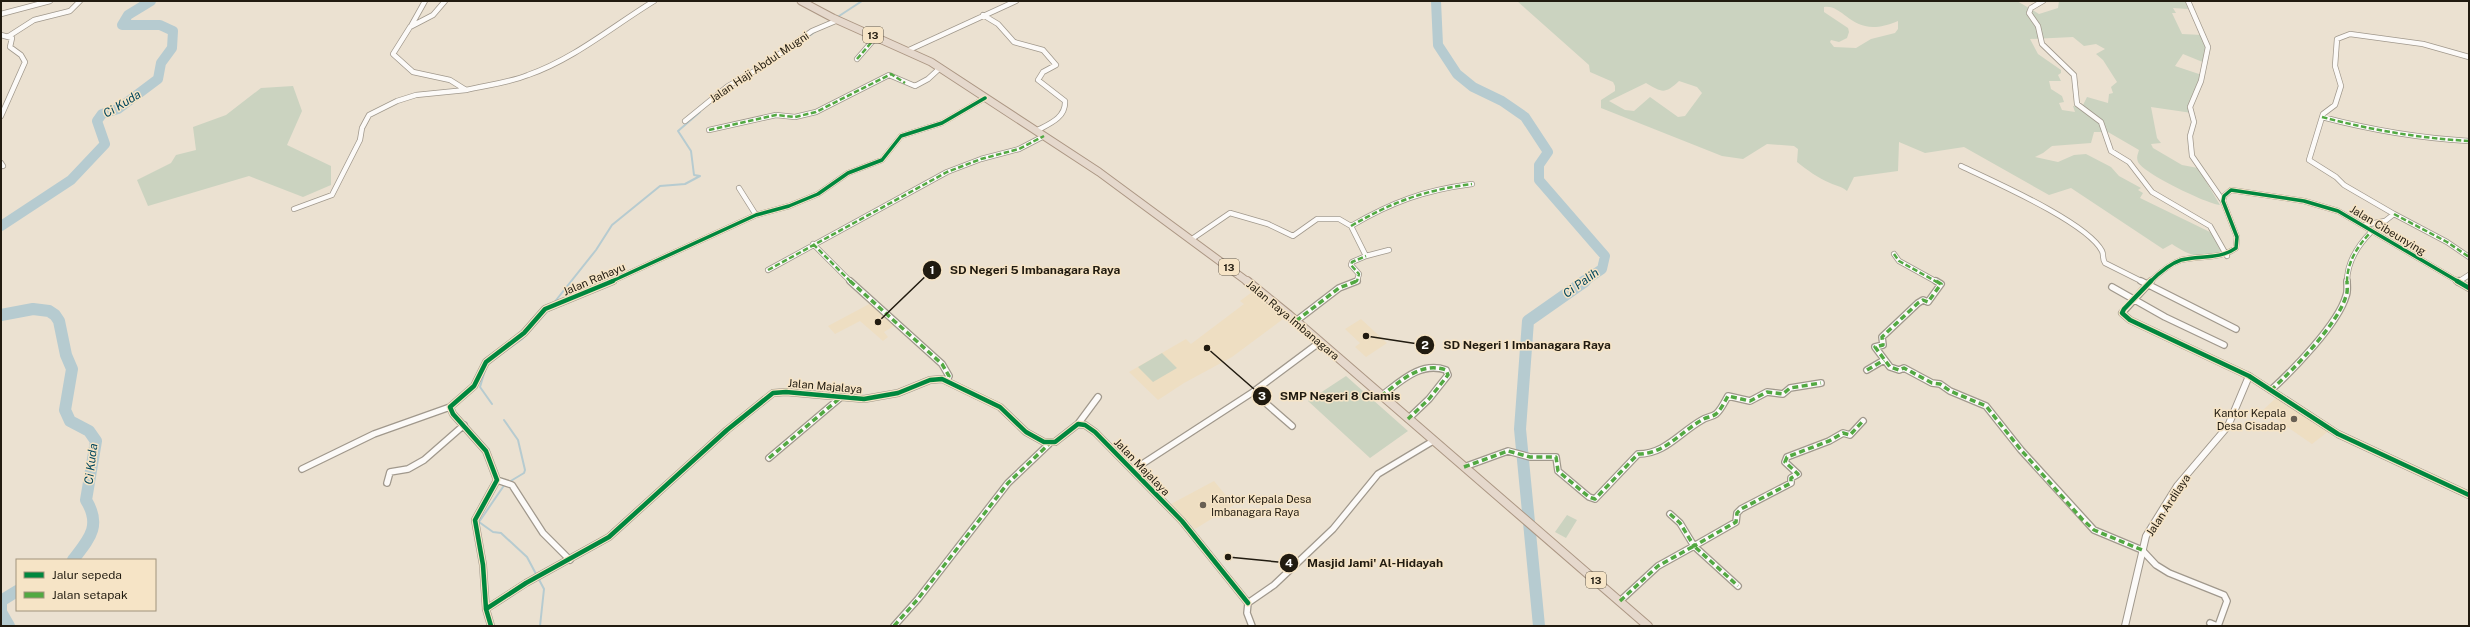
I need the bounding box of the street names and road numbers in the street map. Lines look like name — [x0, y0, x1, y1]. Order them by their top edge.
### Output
road number: 13 — [863, 27, 883, 43]
street label: Jalan Haji Abdul Mugni — [707, 29, 811, 105]
street label: Jalan Cibeunying — [2348, 203, 2428, 257]
road number: 13 — [1219, 259, 1239, 275]
street label: Jalan Rahayu — [561, 260, 627, 298]
street label: Jalan Raya Imbanagara — [1244, 278, 1342, 362]
street label: Jalan Majalaya — [787, 377, 863, 395]
street label: Jalan Majalaya — [1112, 436, 1172, 498]
street label: Jalan Ardilaya — [2144, 472, 2192, 538]
road number: 13 — [1586, 572, 1606, 588]

